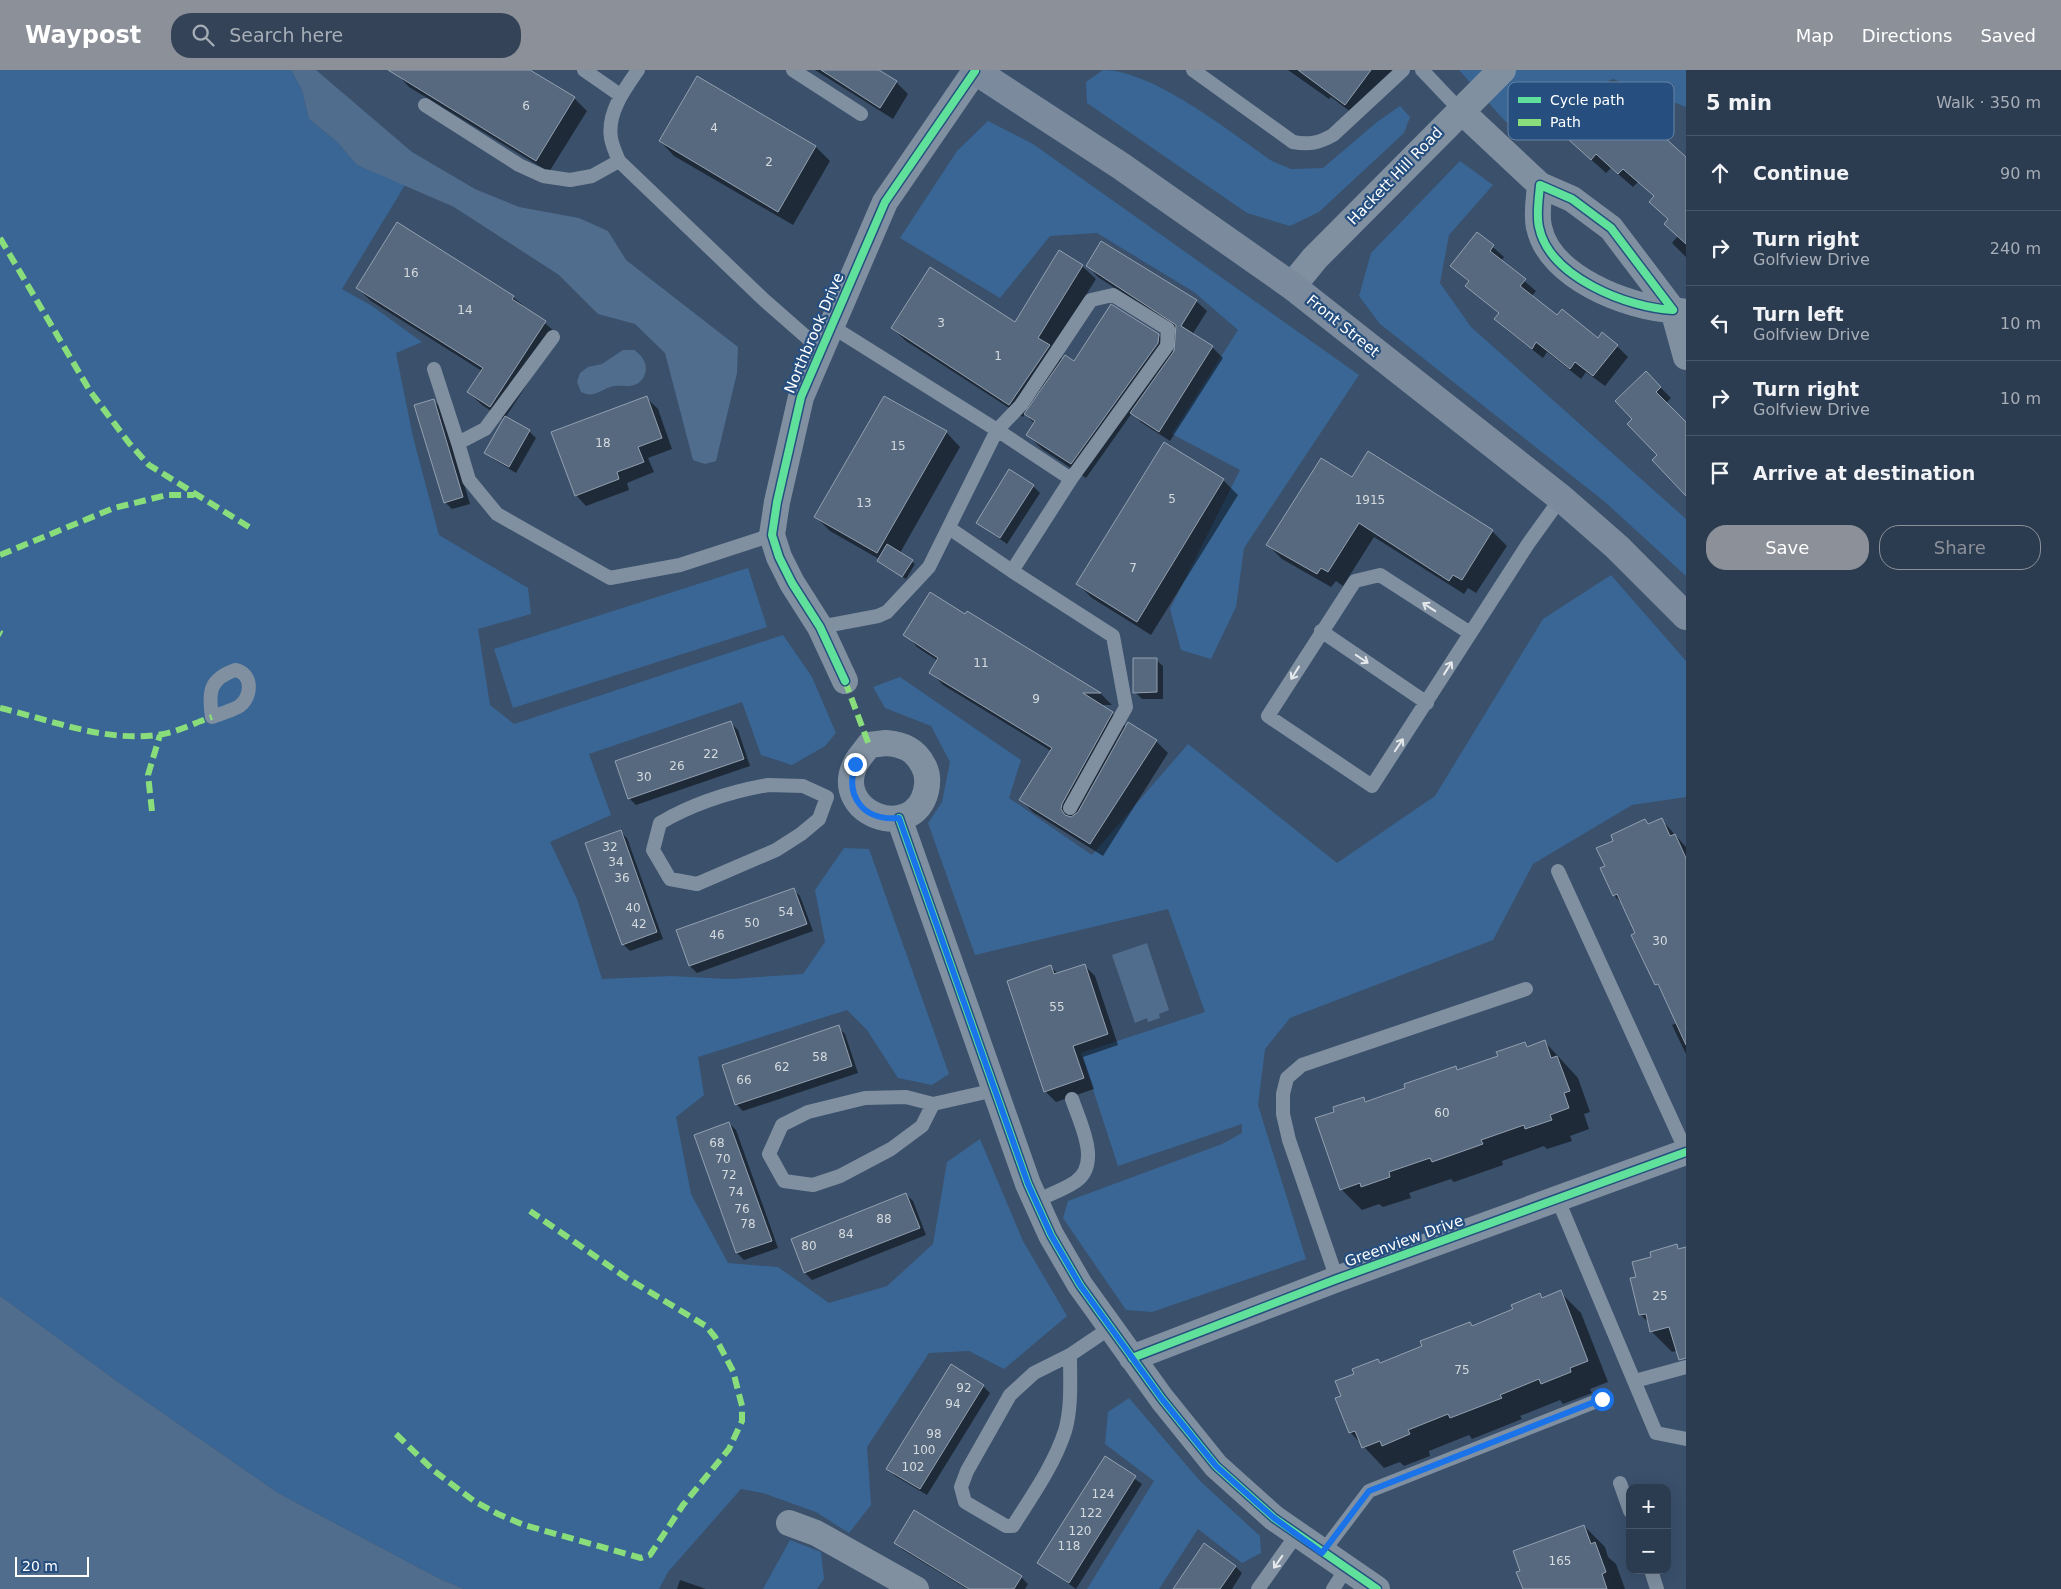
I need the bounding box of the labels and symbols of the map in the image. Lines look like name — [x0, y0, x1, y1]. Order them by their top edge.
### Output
legend — [1508, 82, 1674, 140]
text: Cycle path — [1550, 92, 1625, 108]
house number: 6 — [522, 99, 530, 113]
text: Path — [1550, 114, 1581, 130]
house number: 4 — [710, 121, 718, 135]
street label: Hackett Hill Road — [1344, 123, 1446, 229]
house number: 2 — [765, 155, 773, 169]
house number: 16 — [403, 266, 419, 280]
street label: Northbrook Drive — [780, 270, 848, 396]
street label: Front Street — [1303, 291, 1383, 361]
house number: 14 — [457, 303, 473, 317]
house number: 3 — [937, 316, 945, 330]
house number: 1 — [994, 349, 1002, 363]
house number: 18 — [595, 436, 611, 450]
house number: 15 — [890, 439, 906, 453]
house number: 5 — [1168, 492, 1176, 506]
house number: 1915 — [1355, 493, 1385, 507]
house number: 13 — [856, 496, 872, 510]
house number: 7 — [1129, 561, 1137, 575]
one-way arrow — [1422, 601, 1436, 612]
one-way arrow — [1355, 654, 1369, 664]
house number: 11 — [973, 656, 989, 670]
one-way arrow — [1444, 661, 1454, 675]
one-way arrow — [1290, 665, 1300, 679]
house number: 9 — [1032, 692, 1040, 706]
one-way arrow — [1394, 738, 1404, 752]
house number: 22 — [703, 747, 719, 761]
route end — [844, 753, 867, 776]
house number: 26 — [669, 759, 685, 773]
house number: 30 — [636, 770, 652, 784]
house number: 32 — [602, 840, 618, 854]
house number: 34 — [608, 855, 624, 869]
house number: 36 — [614, 871, 630, 885]
house number: 40 — [625, 901, 641, 915]
house number: 54 — [778, 905, 794, 919]
house number: 50 — [744, 916, 760, 930]
house number: 42 — [631, 917, 647, 931]
house number: 46 — [709, 928, 725, 942]
house number: 30 — [1652, 934, 1668, 948]
house number: 55 — [1049, 1000, 1065, 1014]
house number: 58 — [812, 1050, 828, 1064]
house number: 62 — [774, 1060, 790, 1074]
house number: 66 — [736, 1073, 752, 1087]
house number: 60 — [1434, 1106, 1450, 1120]
house number: 68 — [709, 1136, 725, 1150]
house number: 70 — [715, 1152, 731, 1166]
house number: 72 — [721, 1168, 737, 1182]
house number: 74 — [728, 1185, 744, 1199]
house number: 76 — [734, 1202, 750, 1216]
street label: Greenview Drive — [1342, 1211, 1466, 1271]
house number: 88 — [876, 1212, 892, 1226]
house number: 78 — [740, 1217, 756, 1231]
house number: 84 — [838, 1227, 854, 1241]
house number: 80 — [801, 1239, 817, 1253]
house number: 25 — [1652, 1289, 1668, 1303]
house number: 75 — [1454, 1363, 1470, 1377]
house number: 92 — [956, 1381, 972, 1395]
route start — [1591, 1388, 1614, 1411]
house number: 94 — [945, 1397, 961, 1411]
house number: 98 — [926, 1427, 942, 1441]
house number: 100 — [913, 1443, 935, 1457]
house number: 102 — [902, 1460, 924, 1474]
house number: 124 — [1092, 1487, 1114, 1501]
house number: 122 — [1080, 1506, 1102, 1520]
house number: 120 — [1069, 1524, 1091, 1538]
house number: 118 — [1058, 1539, 1080, 1553]
scale bar — [15, 1554, 89, 1577]
one-way arrow — [1273, 1554, 1283, 1568]
house number: 165 — [1549, 1554, 1571, 1568]

